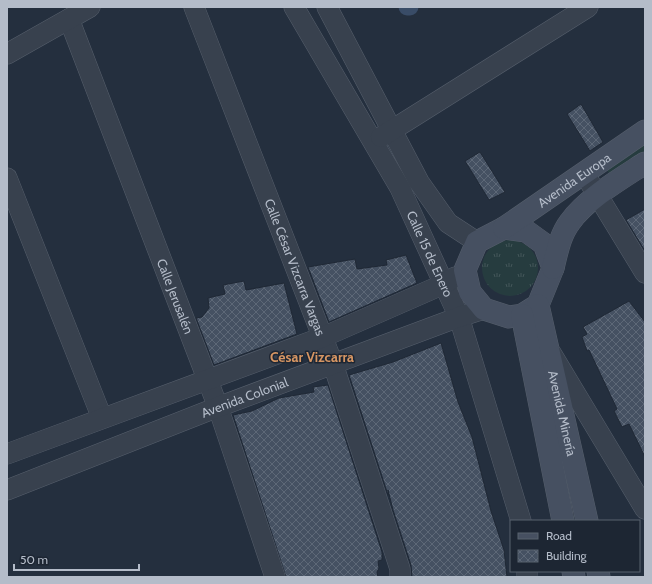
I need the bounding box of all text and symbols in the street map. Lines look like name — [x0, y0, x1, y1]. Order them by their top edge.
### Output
street label: Avenida Europa — [534, 149, 614, 211]
street label: Calle César Vizcarra Vargas — [261, 196, 329, 338]
street label: Calle 15 de Enero — [403, 208, 457, 299]
street label: Calle Jerusalén — [154, 256, 197, 336]
district label: César Vizcarra — [270, 348, 354, 366]
street label: Avenida Minería — [545, 369, 580, 458]
street label: Avenida Colonial — [199, 374, 290, 421]
legend — [510, 520, 640, 572]
text: Road — [546, 528, 572, 543]
scale bar — [14, 546, 139, 572]
text: Building — [546, 548, 588, 563]
text: 50 m — [20, 552, 48, 567]

